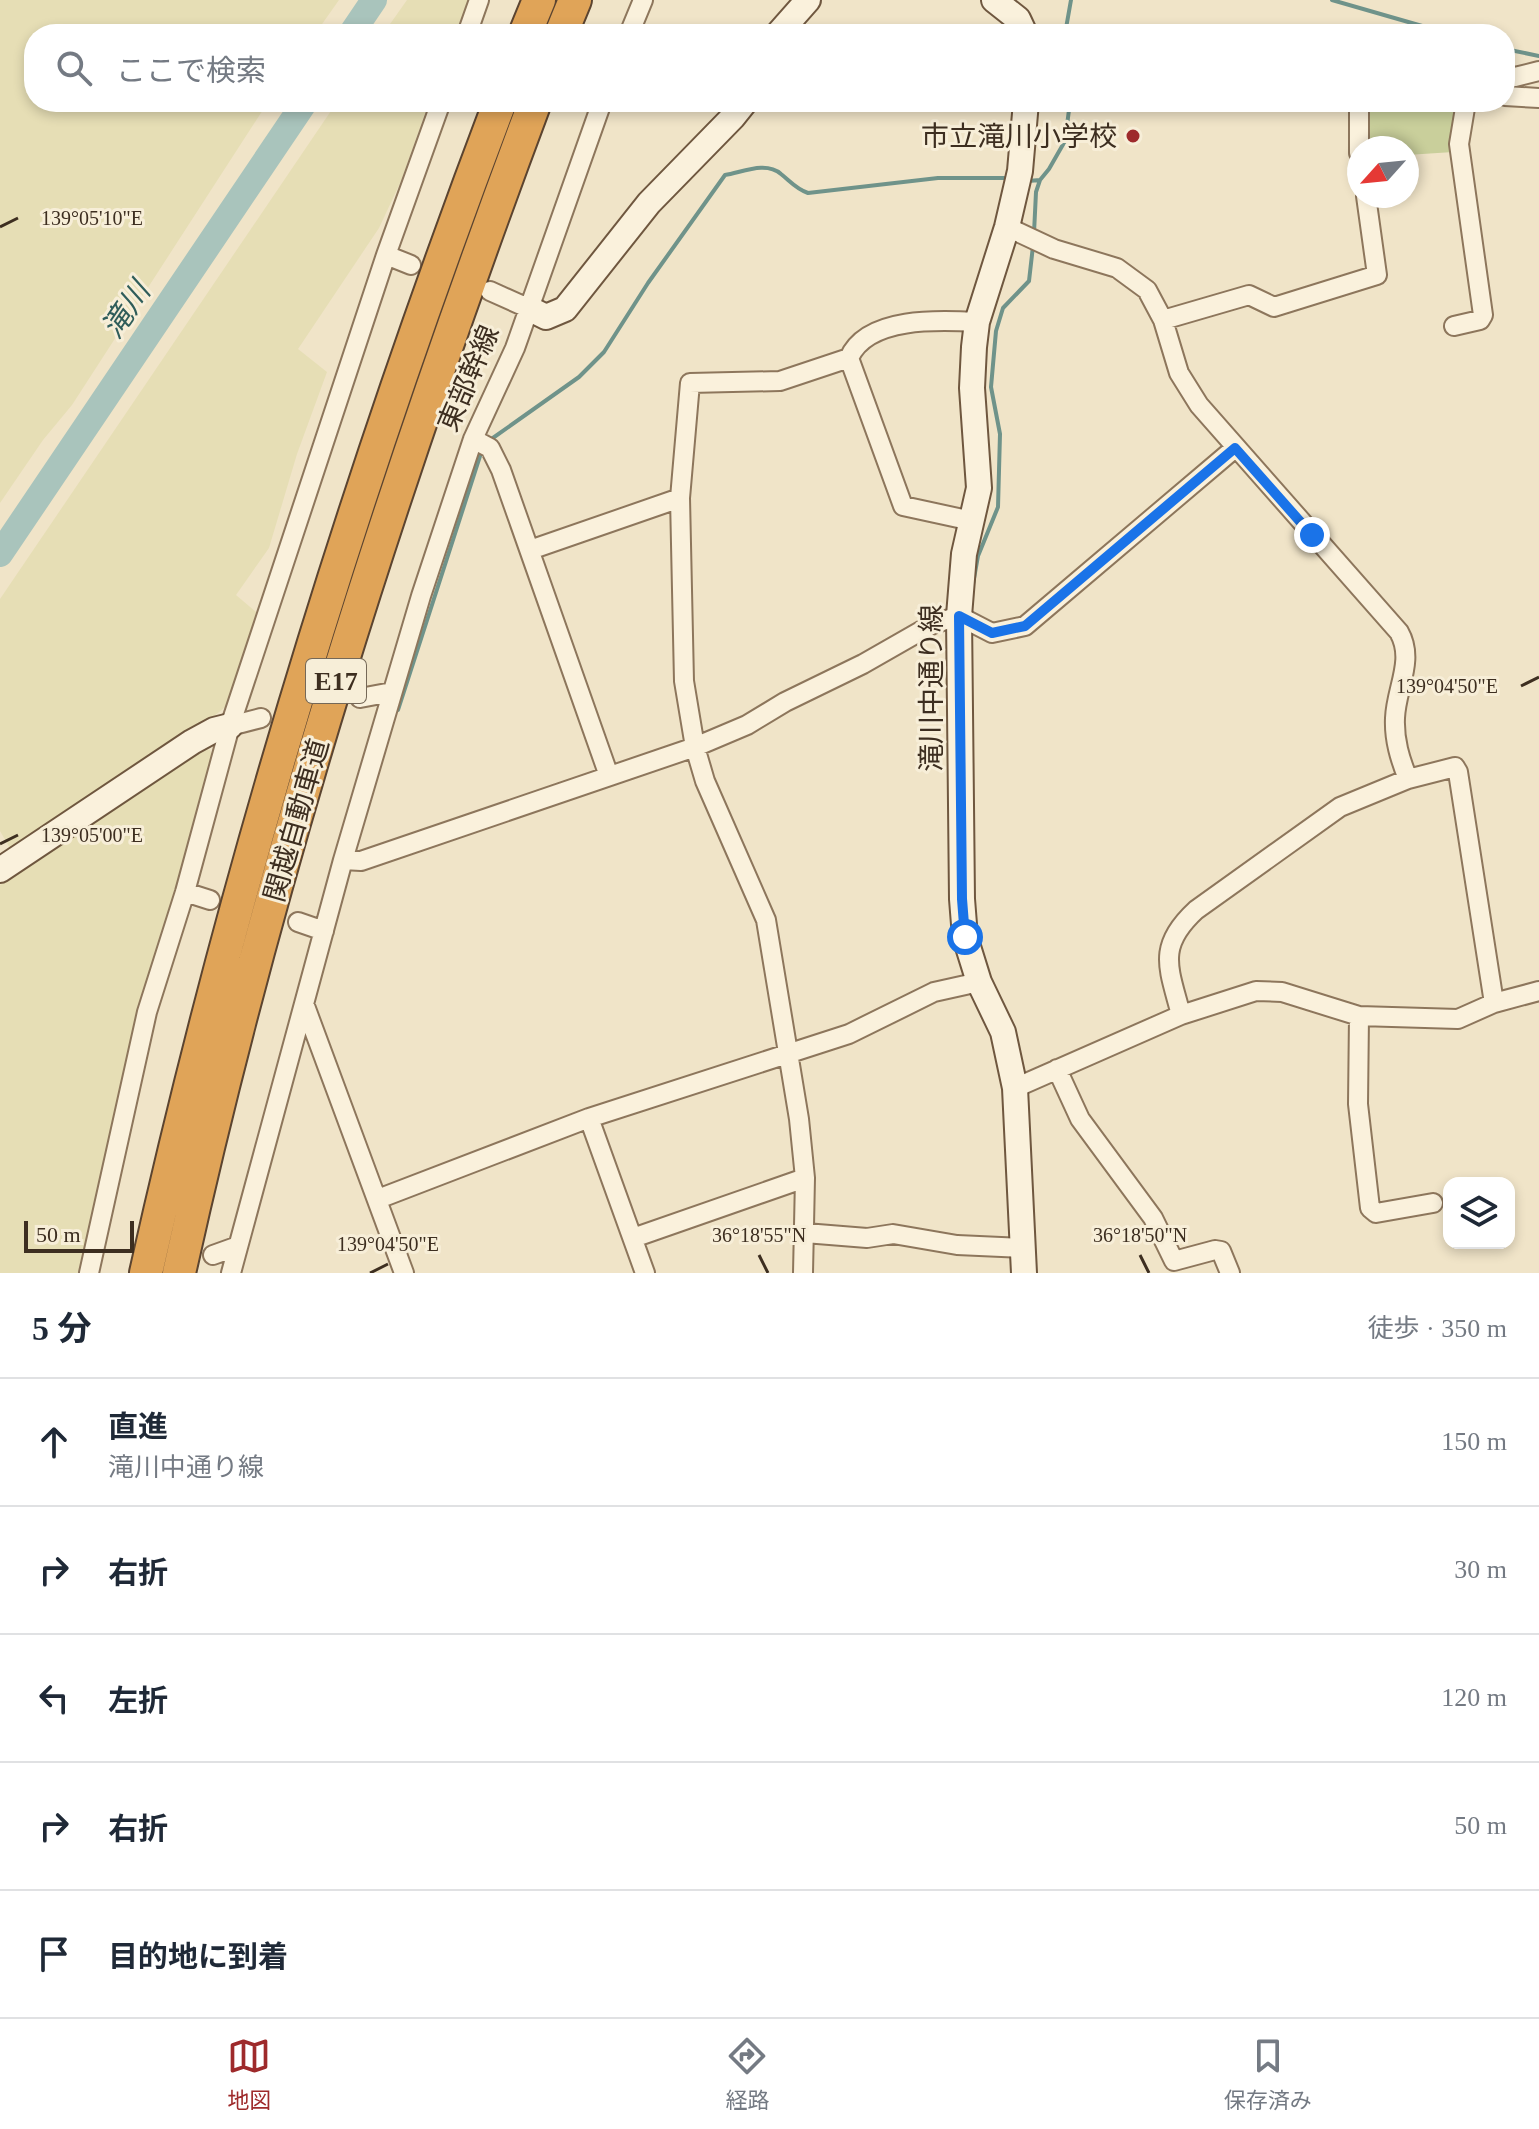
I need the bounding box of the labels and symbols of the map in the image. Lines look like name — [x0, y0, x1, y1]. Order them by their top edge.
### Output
place label: 市立滝川小学校 — [921, 121, 1117, 152]
marker: 市立滝川小学校 — [1124, 127, 1142, 145]
north arrow — [1347, 136, 1419, 208]
text: 139°05'10"E — [41, 207, 143, 229]
water label: 滝川 — [95, 273, 158, 344]
street label: 東部幹線 — [432, 321, 505, 436]
route end — [1294, 517, 1330, 553]
street label: 滝川中通り線 — [916, 604, 947, 772]
road number: E17 — [306, 659, 366, 703]
text: 139°04'50"E — [1396, 675, 1498, 697]
street label: 関越自動車道 — [258, 735, 335, 905]
text: 139°05'00"E — [41, 824, 143, 846]
route start — [947, 919, 983, 955]
scale bar — [24, 1217, 134, 1253]
text: 36°18'55"N — [712, 1224, 806, 1246]
text: 36°18'50"N — [1093, 1224, 1187, 1246]
text: 139°04'50"E — [337, 1233, 439, 1255]

